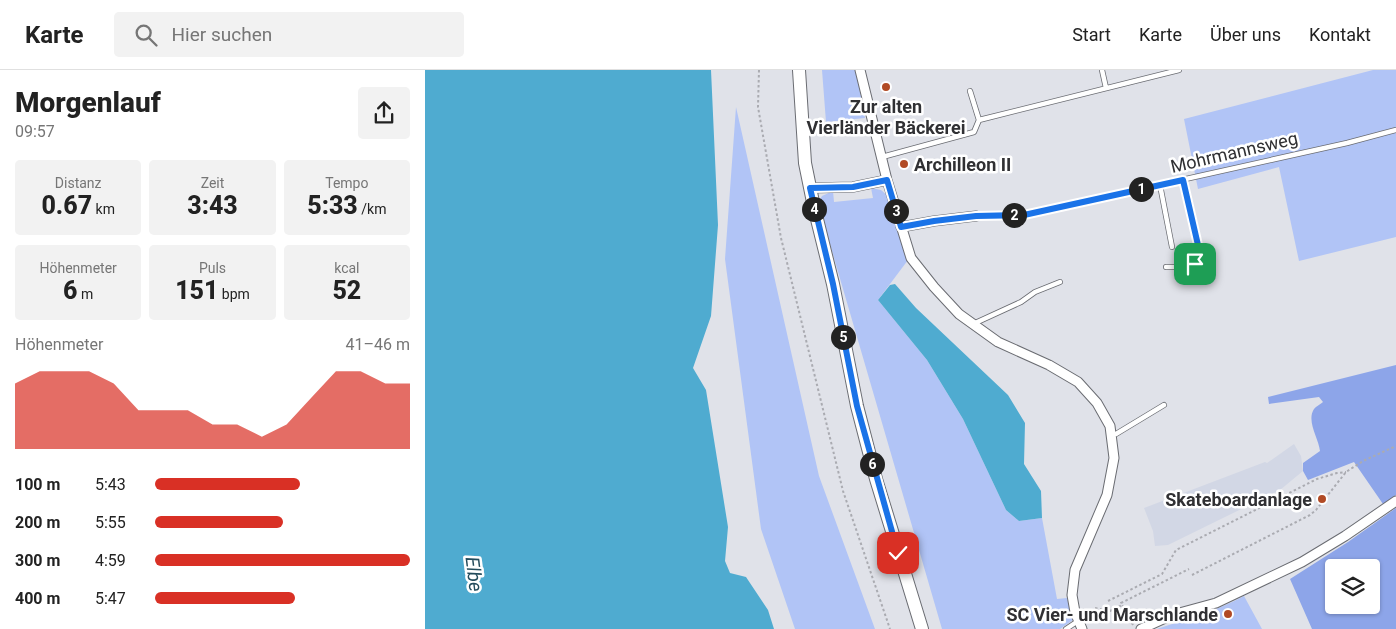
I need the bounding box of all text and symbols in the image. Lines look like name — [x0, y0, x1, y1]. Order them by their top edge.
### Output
search box — [114, 12, 464, 57]
text: Karte — [25, 21, 84, 49]
icon: search — [132, 21, 160, 49]
text: Hier suchen — [172, 23, 272, 46]
text: Start — [1072, 24, 1111, 45]
text: Karte — [1139, 24, 1182, 45]
text: Über uns — [1210, 24, 1281, 45]
text: Kontakt — [1309, 24, 1371, 45]
marker: Zur alten Vierländer Bäckerei — [880, 81, 892, 93]
text: Morgenlauf — [15, 86, 161, 119]
button: share — [358, 87, 410, 139]
place label: Zur alten Vierländer Bäckerei — [807, 96, 965, 138]
text: 09:57 — [15, 122, 55, 141]
street label: Mohrmannsweg — [1168, 127, 1300, 177]
place label: Archilleon II — [914, 154, 1011, 175]
marker: Archilleon II — [898, 158, 910, 170]
text: Distanz — [55, 175, 102, 191]
text: Zeit — [201, 175, 224, 191]
text: Tempo — [325, 175, 368, 191]
pin: 1 — [1129, 176, 1153, 202]
text: 1 — [1137, 181, 1146, 197]
text: 0.67 — [41, 191, 92, 220]
text: 3:43 — [187, 191, 238, 220]
text: 5:33 — [307, 191, 358, 220]
pin: 4 — [801, 196, 827, 222]
pin: 3 — [883, 198, 909, 224]
text: km — [92, 201, 115, 217]
text: /km — [358, 201, 386, 217]
text: 4 — [810, 201, 819, 217]
pin: 2 — [1001, 202, 1027, 228]
text: 3 — [892, 203, 901, 219]
text: 2 — [1010, 207, 1019, 223]
pin — [1174, 243, 1216, 285]
icon: arrive — [1181, 250, 1209, 278]
text: Höhenmeter — [40, 260, 117, 276]
text: Puls — [199, 260, 226, 276]
text: kcal — [334, 260, 359, 276]
text: 6 — [63, 276, 78, 305]
text: 151 — [175, 276, 218, 305]
text: 52 — [332, 276, 361, 305]
text: m — [78, 286, 93, 302]
text: bpm — [218, 286, 250, 302]
pin: 5 — [831, 324, 855, 350]
text: 5 — [839, 329, 848, 345]
text: Höhenmeter — [15, 335, 103, 354]
text: 41–46 m — [346, 335, 410, 354]
pin: 6 — [859, 452, 885, 476]
text: 6 — [868, 456, 877, 472]
text: 100 m — [15, 475, 60, 494]
text: 5:43 — [95, 475, 126, 494]
place label: Skateboardanlage — [1165, 489, 1312, 510]
marker: Skateboardanlage — [1316, 493, 1328, 505]
text: 200 m — [15, 513, 60, 532]
text: 5:55 — [95, 513, 126, 532]
pin — [877, 532, 919, 574]
icon: check — [884, 539, 912, 567]
text: 300 m — [15, 551, 60, 570]
text: 4:59 — [95, 551, 126, 570]
water label: Elbe — [460, 555, 488, 593]
map controls — [1325, 559, 1380, 614]
button: layers — [1325, 559, 1380, 614]
text: 400 m — [15, 589, 60, 608]
text: 5:47 — [95, 589, 126, 608]
place label: SC Vier- und Marschlande — [1006, 604, 1218, 625]
marker: SC Vier- und Marschlande — [1222, 608, 1234, 620]

